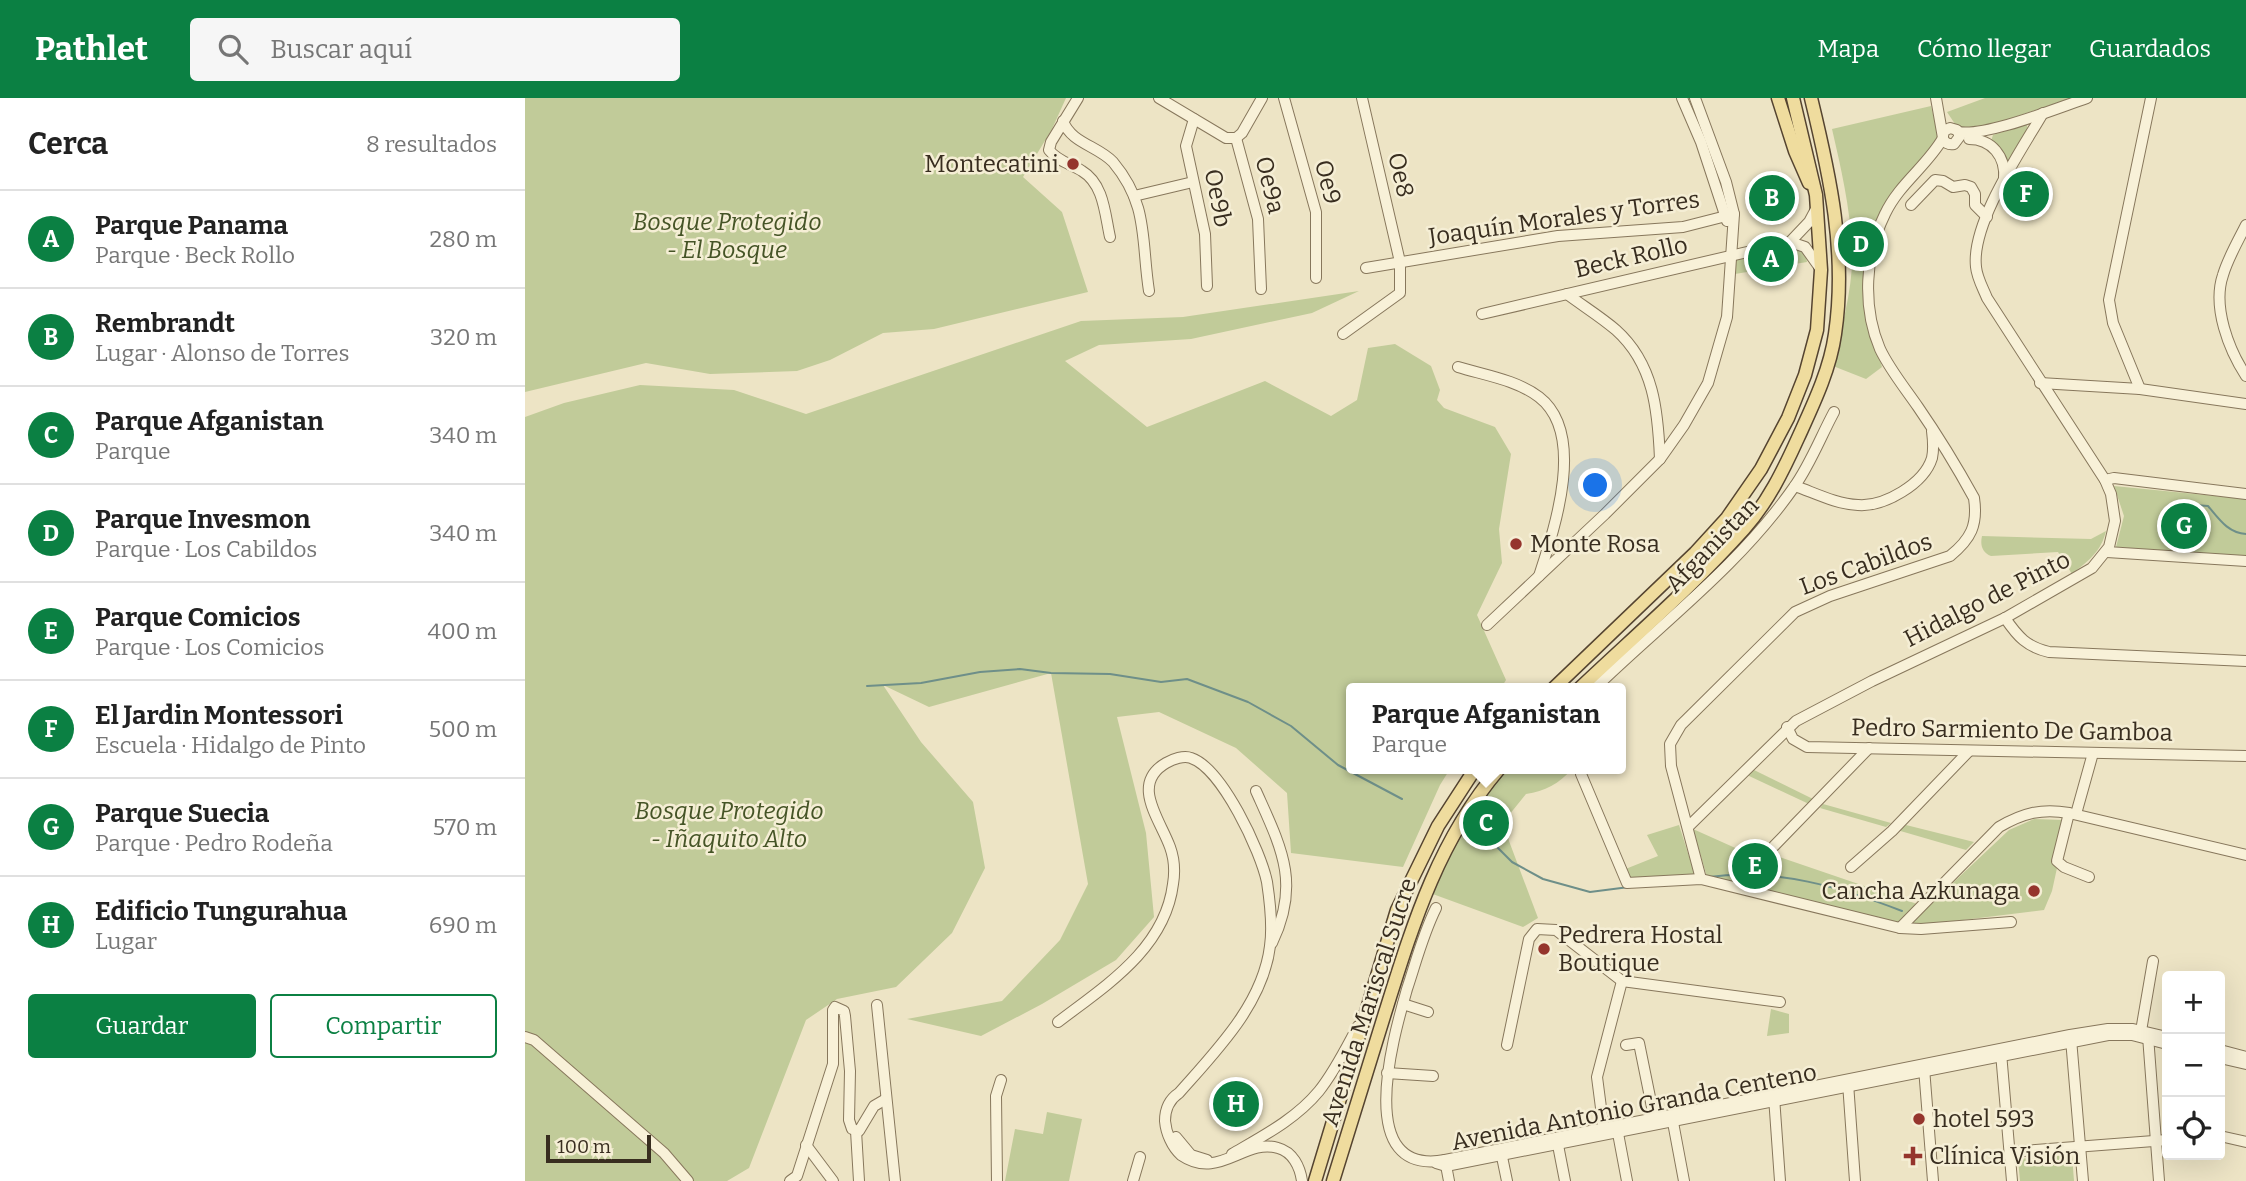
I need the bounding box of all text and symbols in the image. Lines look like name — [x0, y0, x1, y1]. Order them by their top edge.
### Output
search box — [190, 18, 680, 81]
text: Pathlet — [35, 29, 148, 69]
icon: search — [214, 30, 252, 68]
text: Buscar aquí — [270, 34, 412, 65]
text: Mapa — [1818, 35, 1879, 63]
text: Cómo llegar — [1917, 35, 2051, 63]
text: Guardados — [2089, 35, 2211, 63]
text: Cerca — [28, 126, 108, 162]
text: 8 resultados — [366, 130, 497, 158]
place label: Montecatini — [924, 150, 1059, 178]
street label: Oe8 — [1382, 150, 1420, 200]
street label: Oe9a — [1249, 153, 1291, 217]
marker: Montecatini — [1065, 156, 1081, 172]
street label: Oe9 — [1309, 157, 1347, 207]
street label: Oe9b — [1199, 166, 1237, 230]
pin: F — [2003, 168, 2049, 220]
pin: B — [1749, 172, 1795, 224]
street label: Joaquín Morales y Torres — [1426, 185, 1701, 251]
park label: Bosque Protegido - El Bosque — [632, 208, 822, 264]
text: Parque Panama — [95, 210, 288, 241]
pin: D — [1838, 218, 1884, 270]
text: A — [43, 225, 59, 253]
text: 280 m — [429, 225, 497, 253]
street label: Beck Rollo — [1572, 230, 1690, 284]
pin: A — [1748, 233, 1794, 285]
text: Parque · Beck Rollo — [95, 241, 295, 269]
text: Rembrandt — [95, 308, 235, 339]
text: B — [44, 323, 58, 351]
text: 320 m — [430, 323, 497, 351]
text: Lugar · Alonso de Torres — [95, 339, 350, 367]
text: Parque Afganistan — [95, 406, 324, 437]
text: C — [44, 421, 58, 449]
text: 340 m — [429, 421, 497, 449]
text: Parque — [95, 437, 170, 465]
your location — [1578, 468, 1612, 502]
street label: Afganistan — [1660, 492, 1764, 598]
pin: G — [2161, 500, 2207, 552]
text: Parque Invesmon — [95, 504, 310, 535]
text: D — [43, 519, 59, 547]
text: 340 m — [429, 519, 497, 547]
street label: Los Cabildos — [1796, 527, 1936, 601]
place label: Monte Rosa — [1530, 530, 1660, 558]
text: Parque · Los Cabildos — [95, 535, 317, 563]
marker: Monte Rosa — [1508, 536, 1524, 552]
street label: Hidalgo de Pinto — [1899, 545, 2075, 653]
text: Parque Comicios — [95, 602, 301, 633]
text: E — [44, 617, 58, 645]
text: 400 m — [428, 617, 497, 645]
text: Parque · Los Comicios — [95, 633, 325, 661]
popup — [1346, 683, 1626, 774]
text: Parque Afganistan — [1372, 699, 1600, 730]
text: El Jardin Montessori — [95, 700, 343, 731]
street label: Pedro Sarmiento De Gamboa — [1851, 713, 2173, 747]
text: F — [45, 715, 57, 743]
text: 500 m — [429, 715, 497, 743]
text: Parque — [1372, 730, 1447, 758]
text: Escuela · Hidalgo de Pinto — [95, 731, 366, 759]
park label: Bosque Protegido - Iñaquito Alto — [634, 797, 824, 853]
pin: C — [1463, 797, 1509, 849]
text: Parque Suecia — [95, 798, 269, 829]
text: G — [43, 813, 59, 841]
text: 570 m — [433, 813, 497, 841]
text: Parque · Pedro Rodeña — [95, 829, 333, 857]
pin: E — [1732, 840, 1778, 892]
street label: Avenida Mariscal Sucre — [1316, 874, 1422, 1130]
place label: Cancha Azkunaga — [1821, 877, 2020, 905]
marker: Cancha Azkunaga — [2026, 883, 2042, 899]
text: Edificio Tungurahua — [95, 896, 347, 927]
text: H — [42, 911, 60, 939]
text: 690 m — [429, 911, 497, 939]
place label: Pedrera Hostal Boutique — [1558, 921, 1723, 977]
text: Lugar — [95, 927, 157, 955]
marker: Pedrera Hostal Boutique — [1536, 941, 1552, 957]
map controls — [2162, 971, 2225, 1160]
button: + — [2162, 971, 2225, 1034]
button: Guardar — [28, 994, 256, 1058]
button: Compartir — [270, 994, 497, 1058]
button: − — [2162, 1034, 2225, 1097]
street label: Avenida Antonio Granda Centeno — [1449, 1058, 1819, 1156]
pin: H — [1213, 1078, 1259, 1130]
button: locate — [2162, 1097, 2225, 1160]
place label: hotel 593 — [1933, 1105, 2035, 1133]
marker: hotel 593 — [1911, 1111, 1927, 1127]
scale bar — [546, 1132, 651, 1164]
text: 100 m — [557, 1135, 611, 1158]
place label: Clínica Visión — [1929, 1142, 2080, 1170]
marker: Clínica Visión — [1903, 1146, 1923, 1166]

